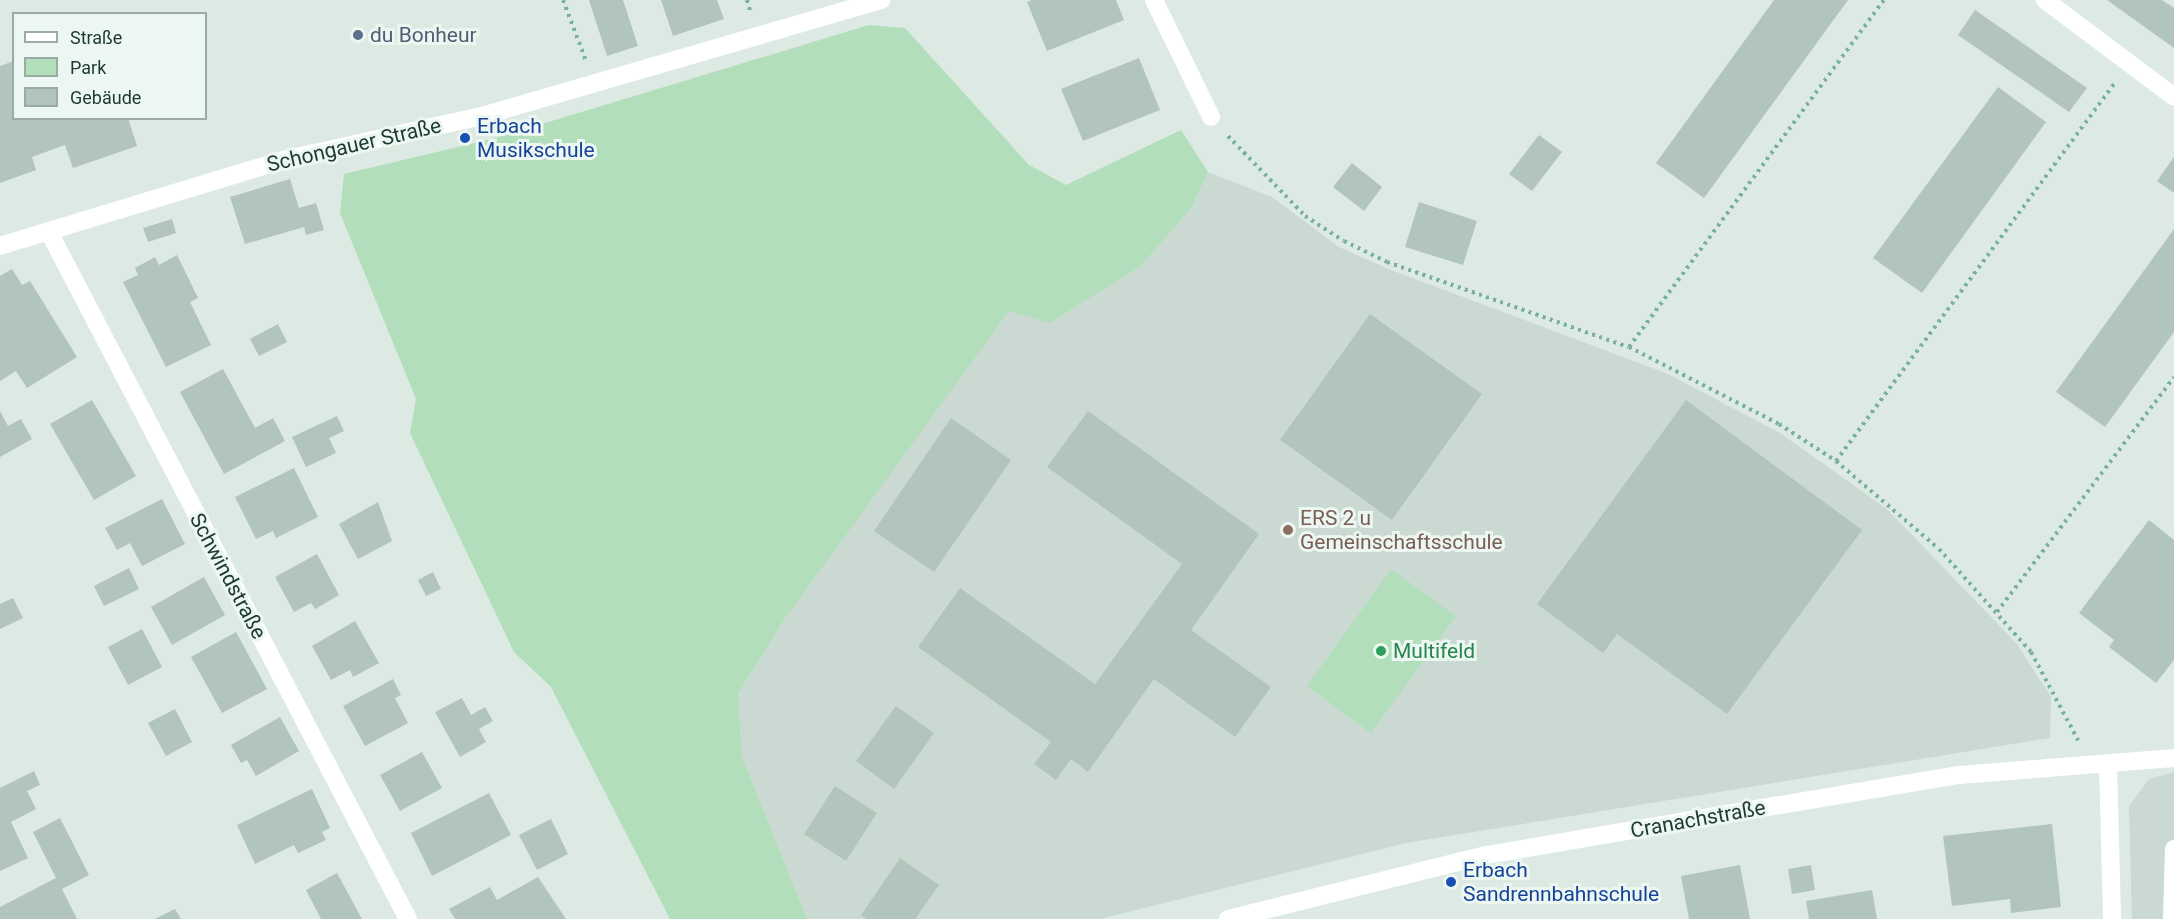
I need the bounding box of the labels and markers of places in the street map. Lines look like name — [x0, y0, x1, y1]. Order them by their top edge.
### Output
place label: du Bonheur — [370, 22, 477, 48]
marker: du Bonheur — [351, 28, 365, 42]
place label: Erbach Musikschule — [477, 113, 595, 163]
marker: Erbach Musikschule — [458, 131, 472, 145]
place label: ERS 2 u Gemeinschaftsschule — [1300, 505, 1503, 555]
marker: ERS 2 u Gemeinschaftsschule — [1281, 523, 1295, 537]
place label: Multifeld — [1393, 638, 1475, 664]
marker: Multifeld — [1374, 644, 1388, 658]
place label: Erbach Sandrennbahnschule — [1463, 857, 1659, 907]
marker: Erbach Sandrennbahnschule — [1444, 875, 1458, 889]

